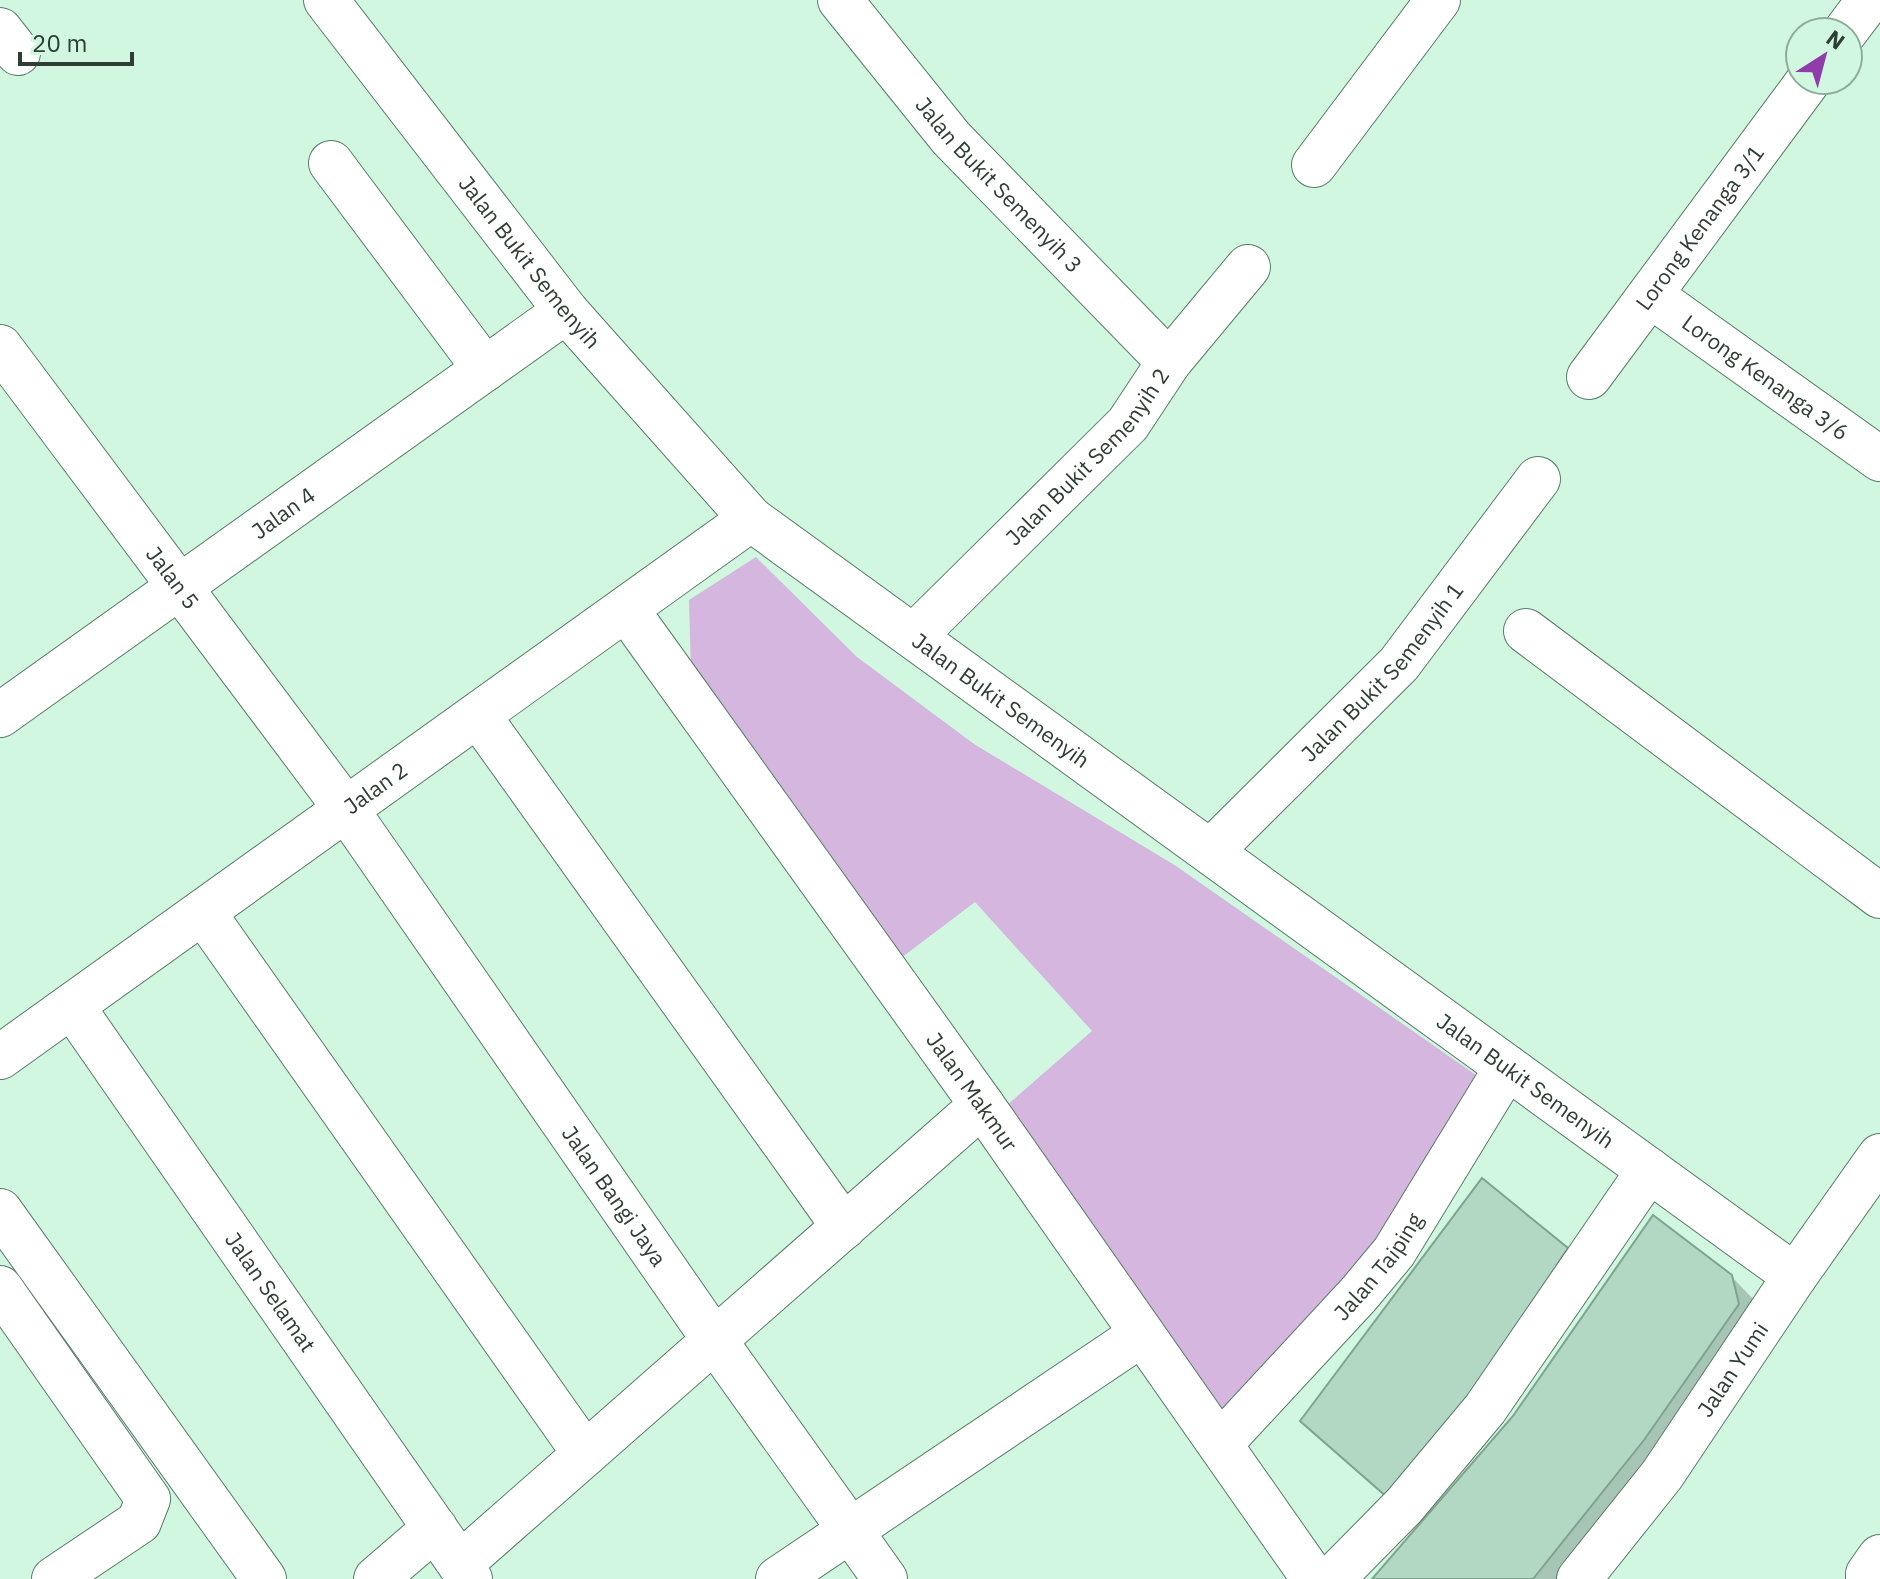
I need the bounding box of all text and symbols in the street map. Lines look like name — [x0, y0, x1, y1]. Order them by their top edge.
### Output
scale bar — [20, 16, 132, 66]
north arrow — [1784, 16, 1864, 96]
text: N — [1821, 23, 1851, 56]
text: 20 m — [32, 27, 87, 59]
street label: Jalan Bukit Semenyih 3 — [910, 91, 1089, 279]
street label: Lorong Kenanga 3/1 — [1629, 139, 1770, 316]
street label: Jalan Bukit Semenyih — [453, 169, 608, 354]
street label: Lorong Kenanga 3/6 — [1677, 308, 1855, 446]
street label: Jalan Bukit Semenyih 2 — [999, 362, 1175, 551]
street label: Jalan 4 — [245, 480, 321, 545]
street label: Jalan 5 — [140, 540, 206, 615]
street label: Jalan Bukit Semenyih 1 — [1294, 576, 1469, 768]
street label: Jalan Bukit Semenyih — [907, 626, 1096, 774]
street label: Jalan 2 — [338, 755, 413, 820]
street label: Jalan Bukit Semenyih — [1431, 1006, 1621, 1154]
street label: Jalan Makmur — [920, 1026, 1025, 1157]
street label: Jalan Bangi Jaya — [556, 1120, 674, 1272]
street label: Jalan Taiping — [1327, 1207, 1429, 1326]
street label: Jalan Selamat — [219, 1226, 323, 1357]
street label: Jalan Yumi — [1690, 1316, 1774, 1422]

